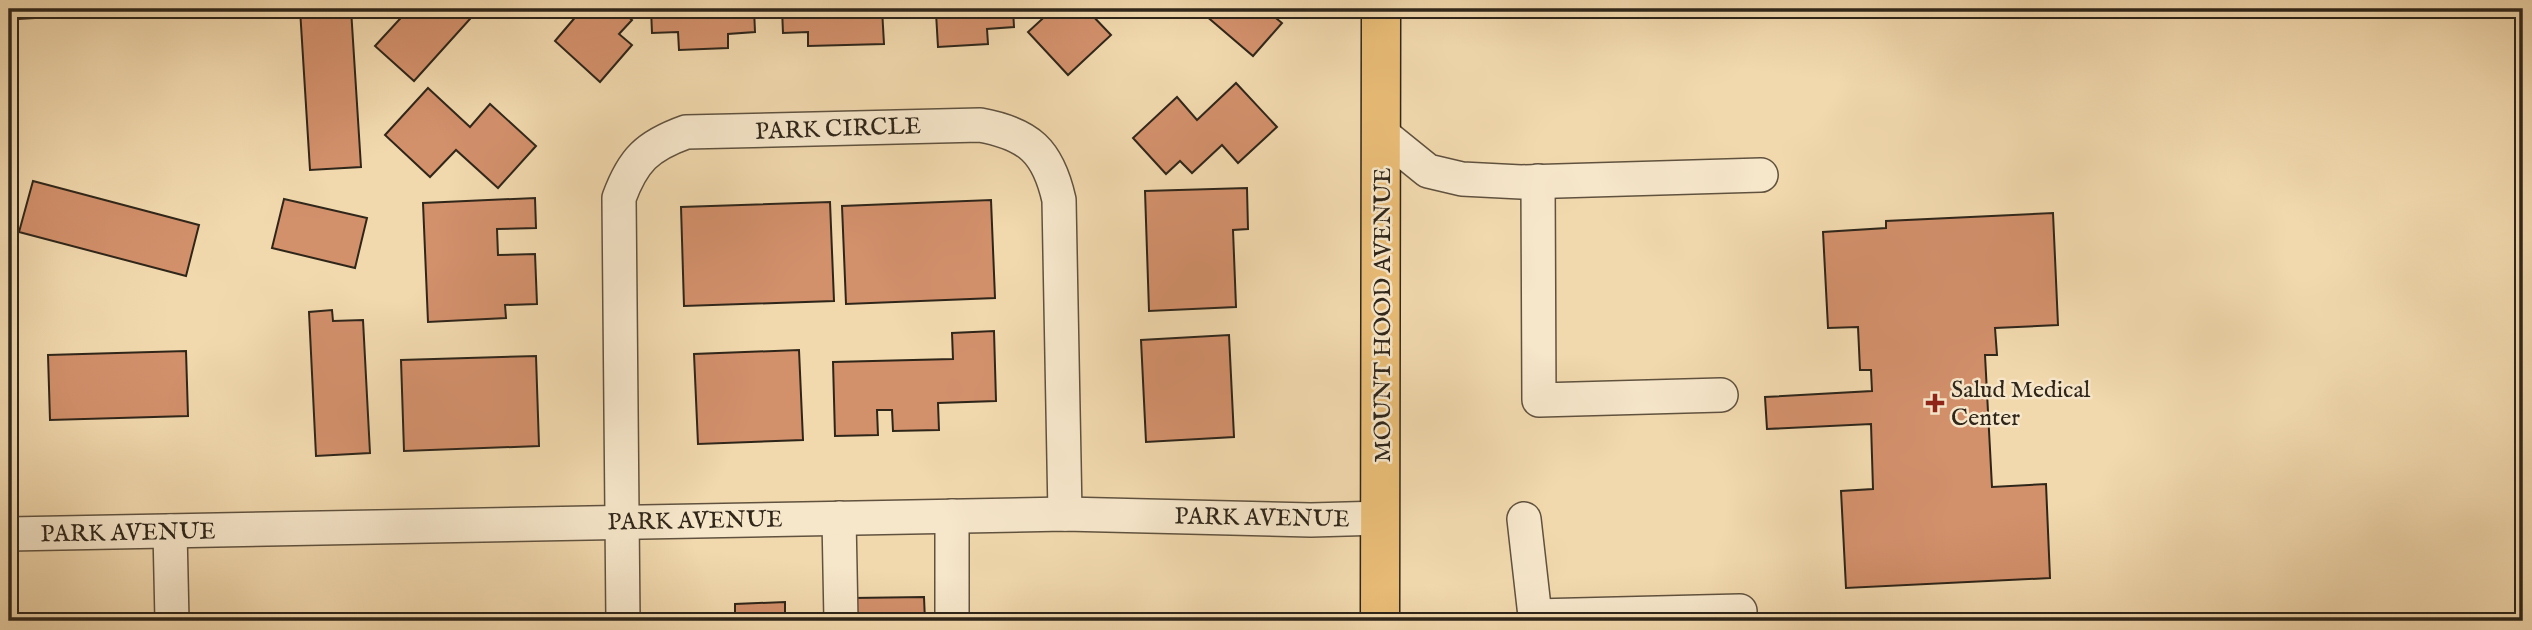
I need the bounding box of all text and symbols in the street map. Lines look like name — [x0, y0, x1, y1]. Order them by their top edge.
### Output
street label: PARK CIRCLE — [754, 111, 922, 148]
street label: MOUNT HOOD AVENUE — [1368, 167, 1399, 463]
place label: Salud Medical Center — [1951, 375, 2091, 434]
marker: Salud Medical Center — [1925, 393, 1945, 413]
street label: PARK AVENUE — [1174, 501, 1350, 536]
street label: PARK AVENUE — [607, 504, 783, 539]
street label: PARK AVENUE — [40, 516, 216, 551]

